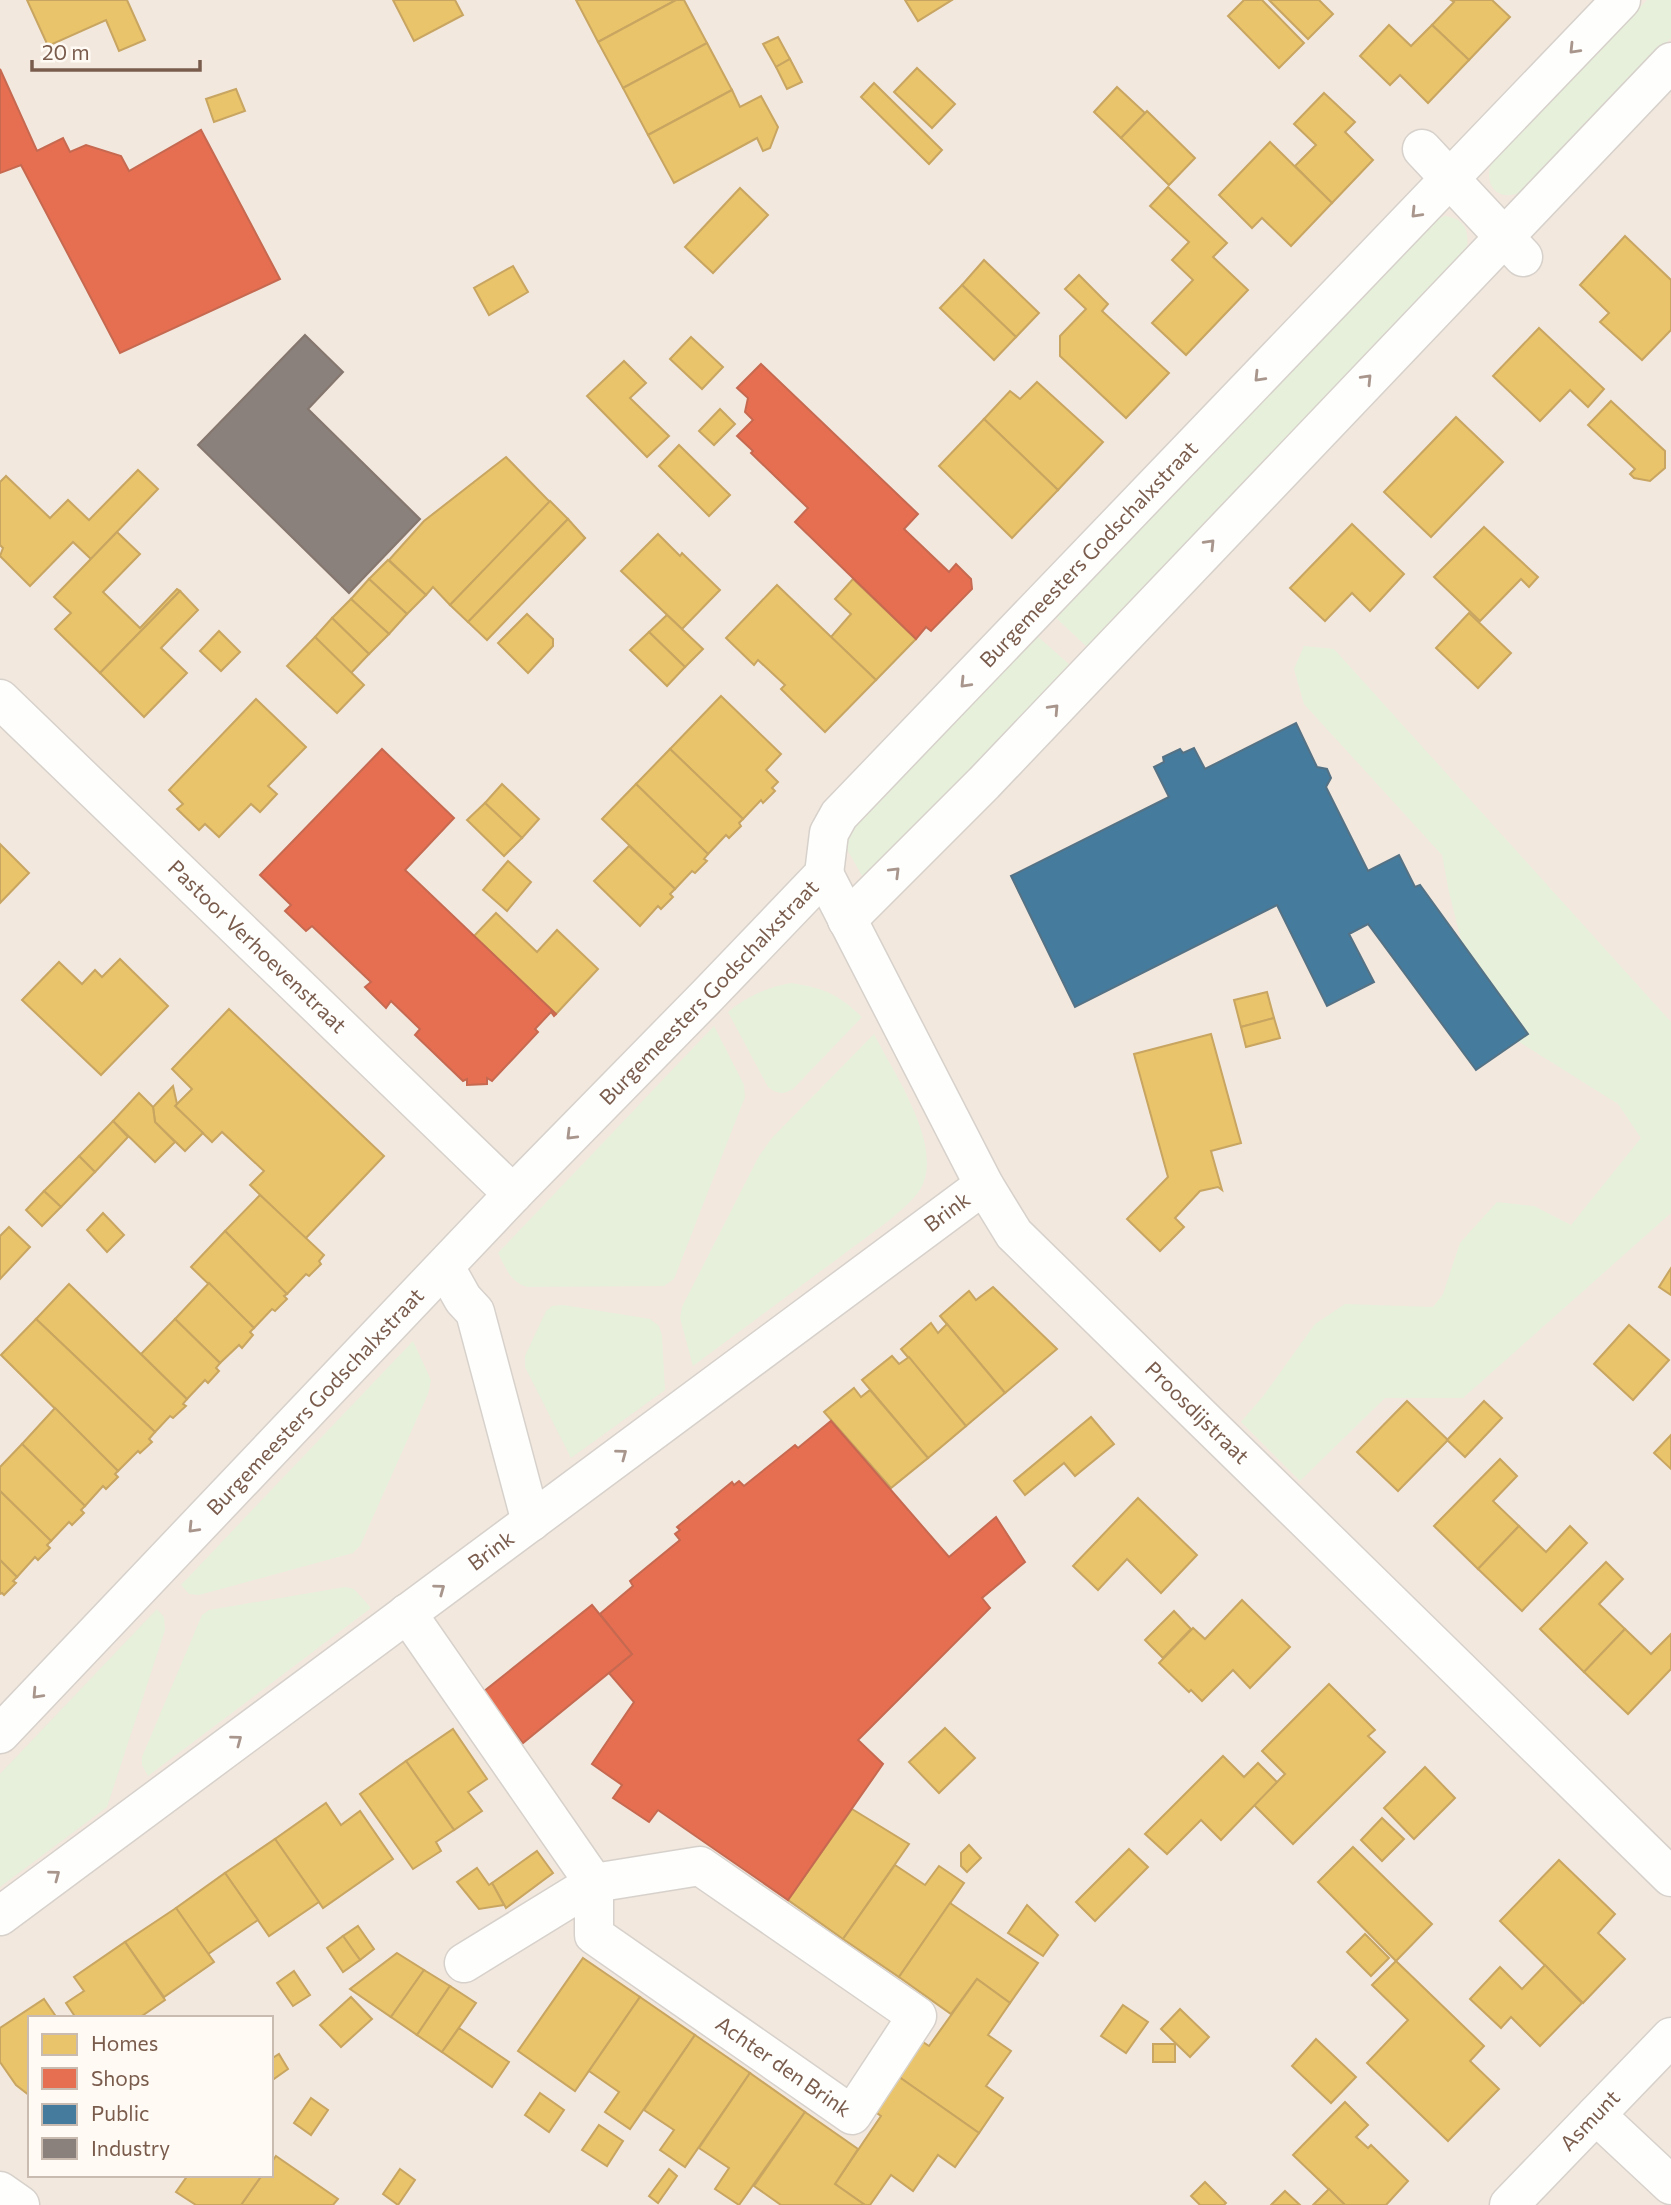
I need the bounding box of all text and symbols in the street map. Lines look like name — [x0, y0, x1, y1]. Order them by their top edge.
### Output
scale bar — [32, 28, 200, 72]
text: 20 m — [42, 39, 90, 64]
one-way arrow — [1569, 41, 1582, 54]
one-way arrow — [1412, 205, 1425, 218]
one-way arrow — [1254, 369, 1267, 382]
one-way arrow — [1359, 374, 1372, 387]
street label: Burgemeesters Godschalxstraat — [974, 435, 1202, 672]
one-way arrow — [1202, 539, 1215, 552]
one-way arrow — [961, 675, 974, 688]
one-way arrow — [1045, 704, 1058, 717]
street label: Pastoor Verhoevenstraat — [164, 854, 352, 1037]
one-way arrow — [887, 867, 900, 880]
street label: Burgemeesters Godschalxstraat — [594, 874, 823, 1109]
one-way arrow — [567, 1126, 580, 1139]
street label: Brink — [918, 1186, 974, 1236]
street label: Burgemeesters Godschalxstraat — [201, 1282, 428, 1520]
street label: Proosdijstraat — [1141, 1356, 1255, 1468]
one-way arrow — [614, 1449, 627, 1462]
one-way arrow — [189, 1520, 202, 1533]
street label: Brink — [463, 1525, 518, 1575]
one-way arrow — [432, 1585, 444, 1597]
one-way arrow — [33, 1686, 46, 1699]
one-way arrow — [229, 1735, 242, 1748]
one-way arrow — [47, 1871, 60, 1884]
street label: Achter den Brink — [712, 2010, 856, 2121]
legend — [28, 2016, 273, 2177]
text: Homes — [91, 2030, 158, 2055]
text: Shops — [91, 2065, 150, 2090]
street label: Asmunt — [1554, 2084, 1624, 2155]
text: Public — [91, 2100, 149, 2125]
text: Industry — [91, 2135, 170, 2160]

